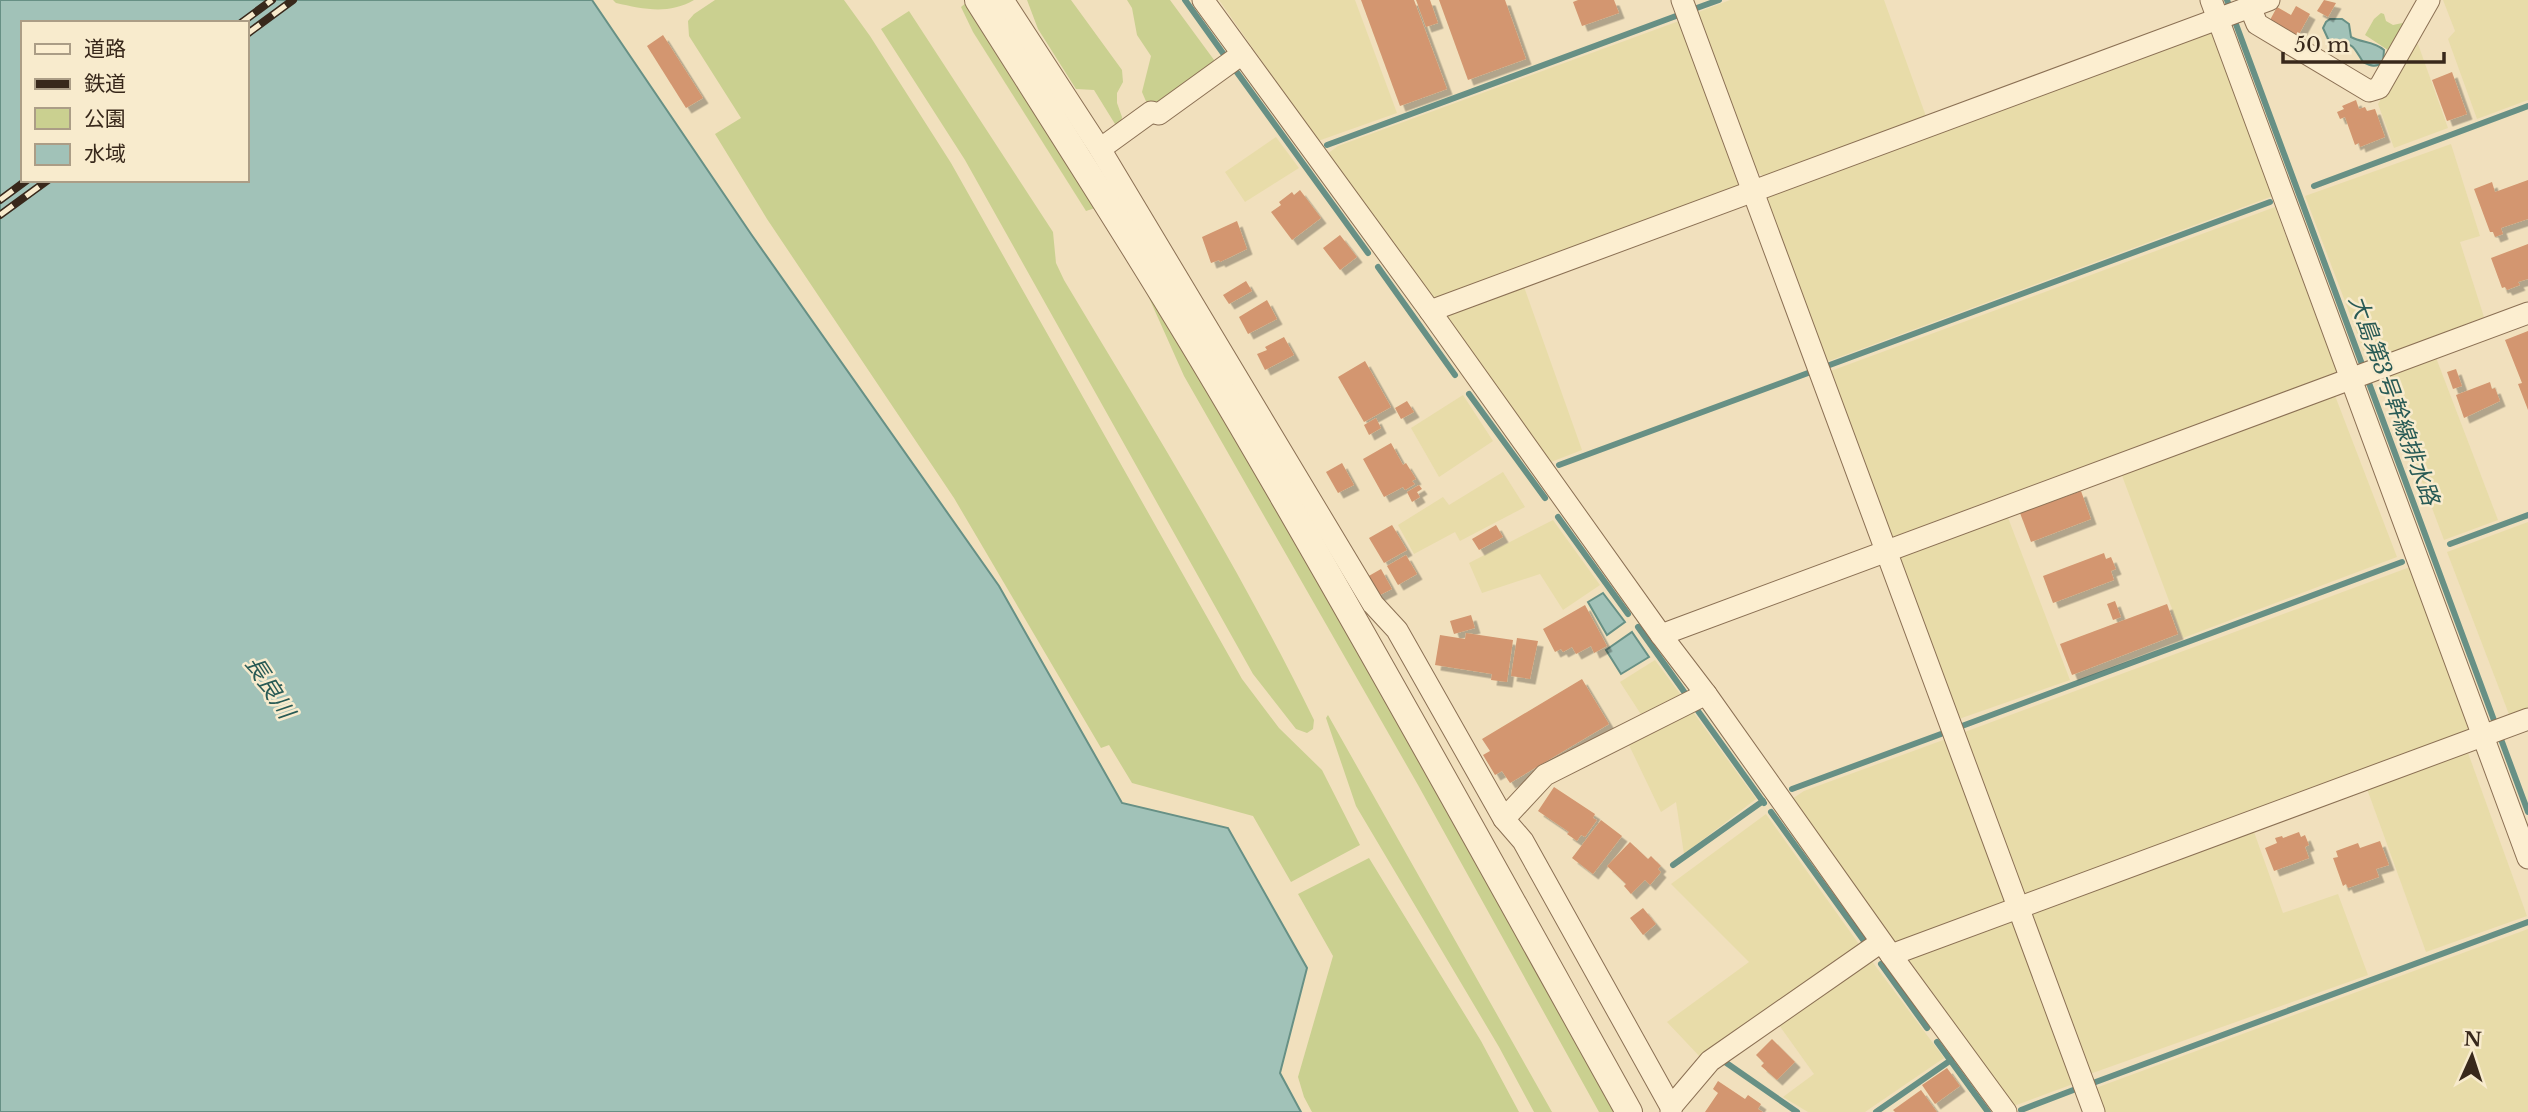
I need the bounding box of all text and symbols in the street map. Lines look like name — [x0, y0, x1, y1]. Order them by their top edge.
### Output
legend — [21, 21, 248, 182]
scale bar — [2283, 21, 2444, 65]
text: 50 m — [2294, 32, 2350, 58]
text: 道路 — [84, 36, 126, 62]
text: 鉄道 — [84, 71, 126, 97]
text: 公園 — [84, 106, 126, 132]
text: 水域 — [84, 141, 126, 167]
water label: 大島第3号幹線排水路 — [2343, 291, 2446, 511]
water label: 長良川 — [239, 650, 302, 726]
north arrow — [2437, 1021, 2507, 1091]
text: N — [2463, 1028, 2483, 1051]

